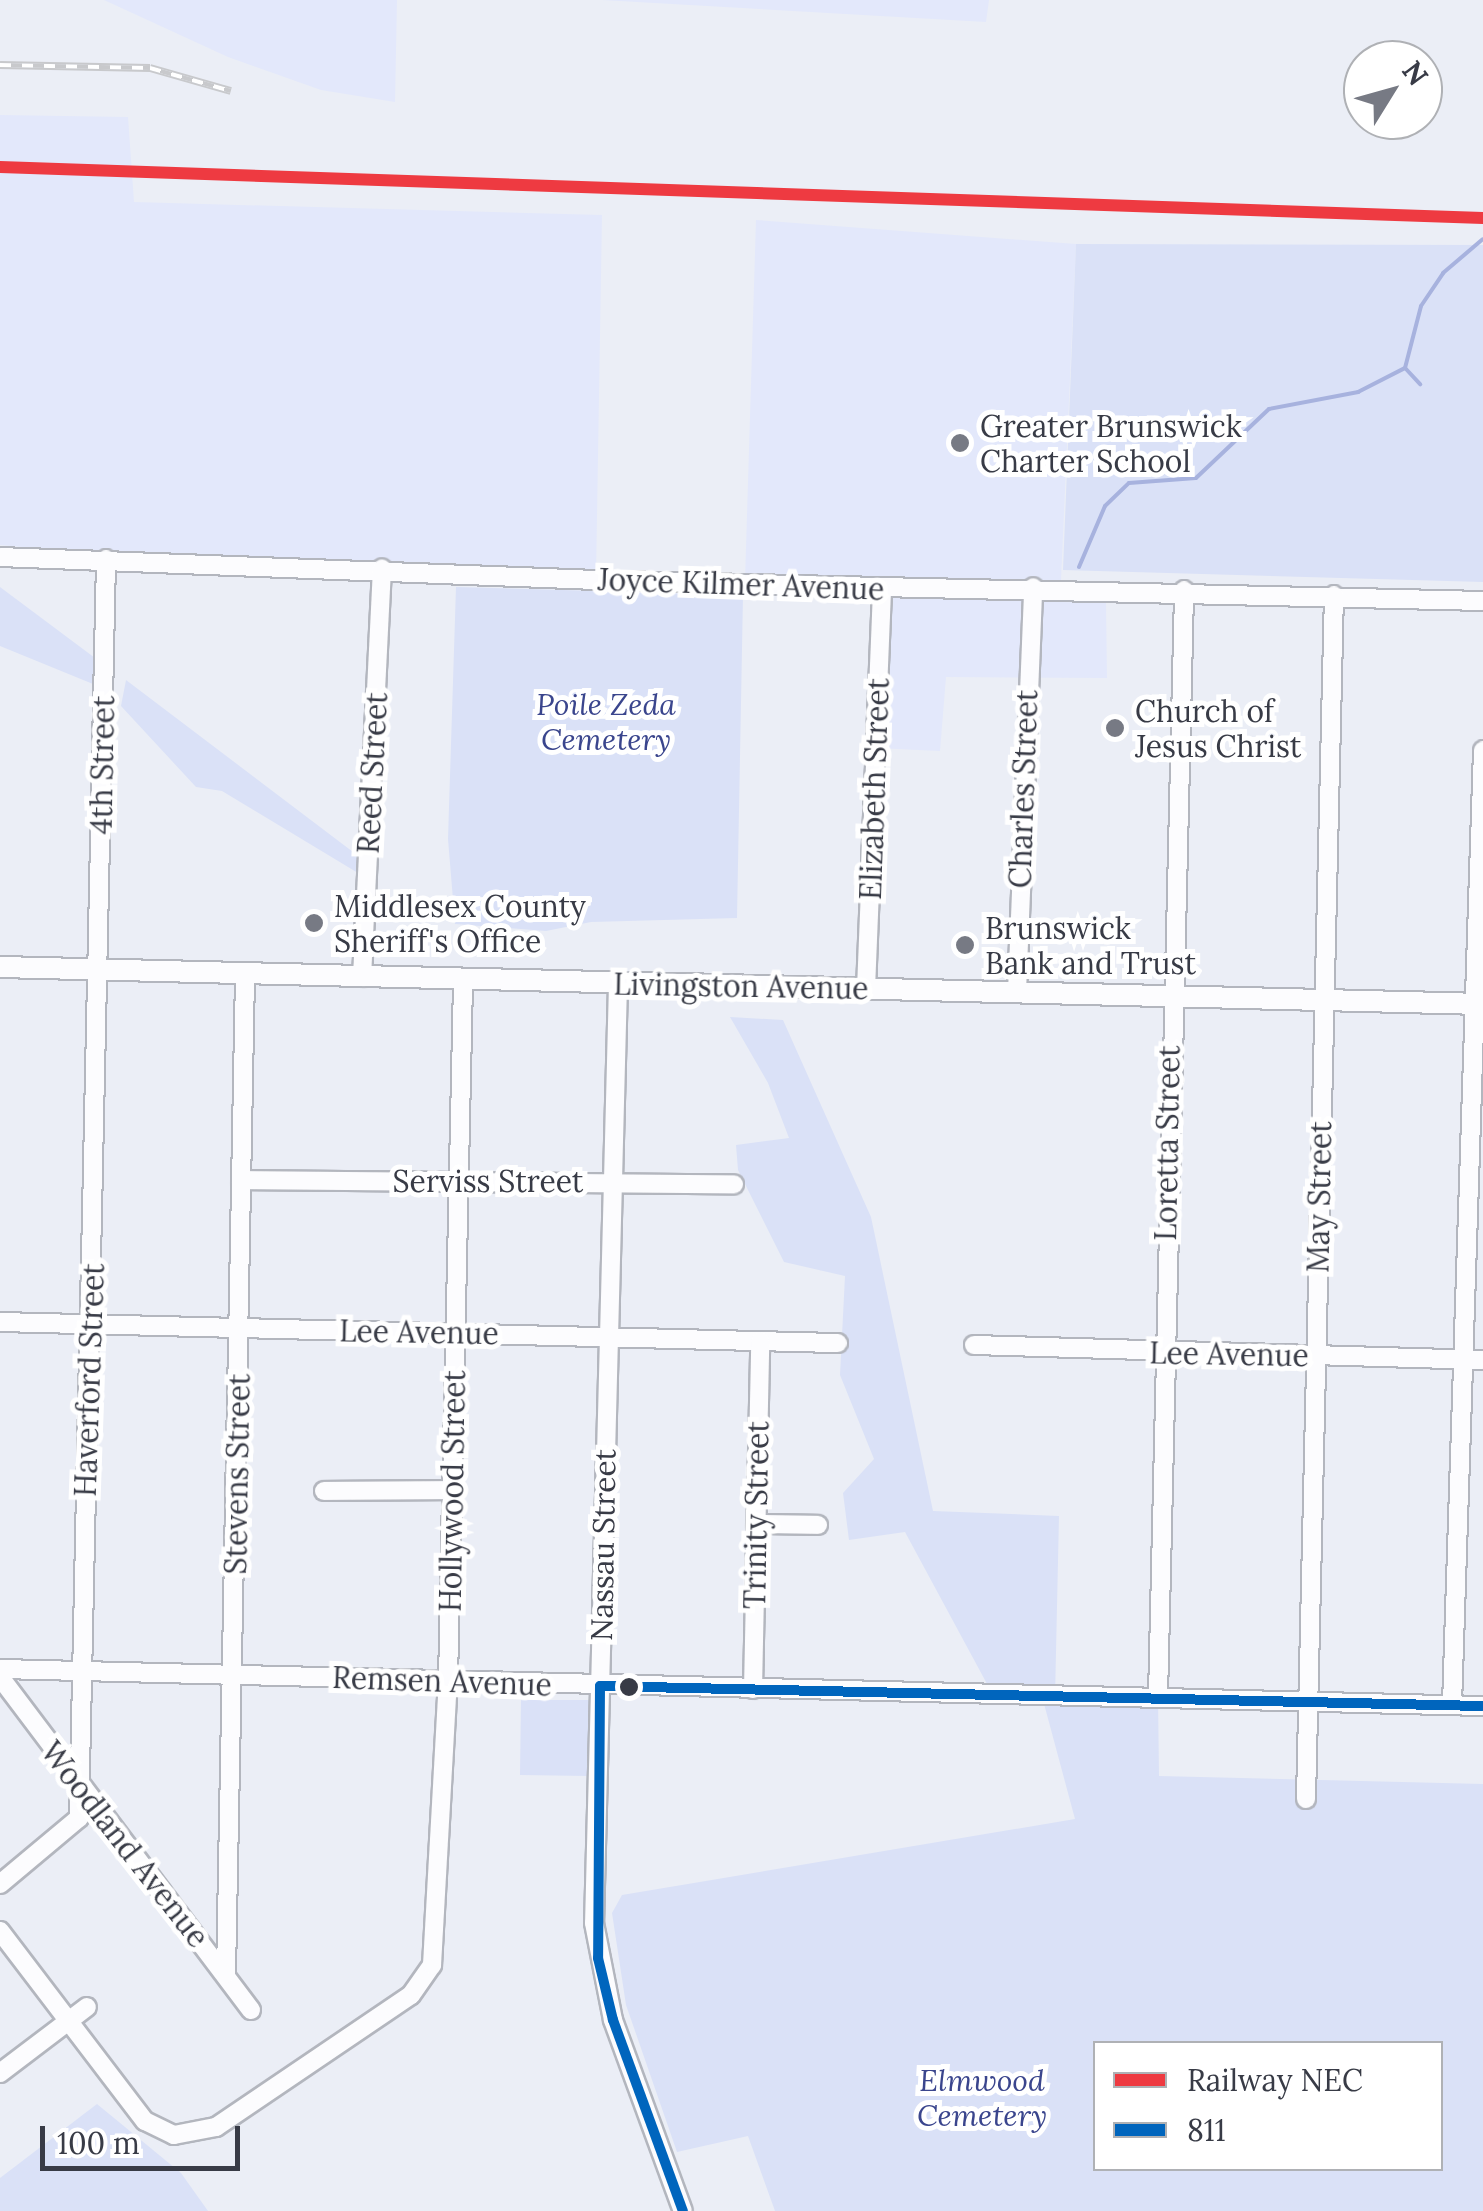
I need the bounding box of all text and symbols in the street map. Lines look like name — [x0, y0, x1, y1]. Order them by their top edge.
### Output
north arrow — [1343, 40, 1443, 140]
text: N — [1394, 54, 1436, 93]
place label: Greater Brunswick Charter School — [980, 408, 1242, 478]
marker: Greater Brunswick Charter School — [949, 432, 971, 454]
street label: Joyce Kilmer Avenue — [597, 561, 885, 607]
street label: Elizabeth Street — [852, 677, 896, 901]
park label: Poile Zeda Cemetery — [536, 686, 676, 756]
street label: Charles Street — [1002, 689, 1044, 889]
street label: Reed Street — [350, 691, 394, 855]
place label: Church of Jesus Christ — [1135, 693, 1301, 764]
street label: 4th Street — [83, 695, 121, 835]
marker: Church of Jesus Christ — [1104, 717, 1126, 739]
place label: Middlesex County Sheriff's Office — [334, 888, 586, 958]
place label: Brunswick Bank and Trust — [985, 910, 1196, 980]
marker: Middlesex County Sheriff's Office — [303, 912, 325, 934]
marker: Brunswick Bank and Trust — [954, 934, 976, 956]
street label: Livingston Avenue — [613, 966, 869, 1006]
street label: Loretta Street — [1147, 1045, 1187, 1241]
street label: May Street — [1300, 1121, 1338, 1273]
street label: Serviss Street — [393, 1163, 583, 1199]
street label: Haverford Street — [67, 1263, 111, 1497]
street label: Lee Avenue — [339, 1313, 499, 1351]
street label: Lee Avenue — [1149, 1335, 1309, 1373]
street label: Hollywood Street — [432, 1370, 472, 1612]
street label: Stevens Street — [217, 1373, 257, 1575]
street label: Trinity Street — [736, 1421, 776, 1609]
street label: Nassau Street — [583, 1449, 623, 1641]
street label: Remsen Avenue — [332, 1659, 552, 1703]
unlabelled marker — [619, 1677, 639, 1697]
street label: Woodland Avenue — [33, 1734, 217, 1954]
legend — [1093, 2041, 1443, 2171]
text: Railway NEC — [1187, 2061, 1363, 2099]
park label: Elmwood Cemetery — [917, 2062, 1047, 2132]
scale bar — [45, 2106, 245, 2168]
text: 811 — [1187, 2111, 1226, 2149]
text: 100 m — [57, 2124, 140, 2162]

